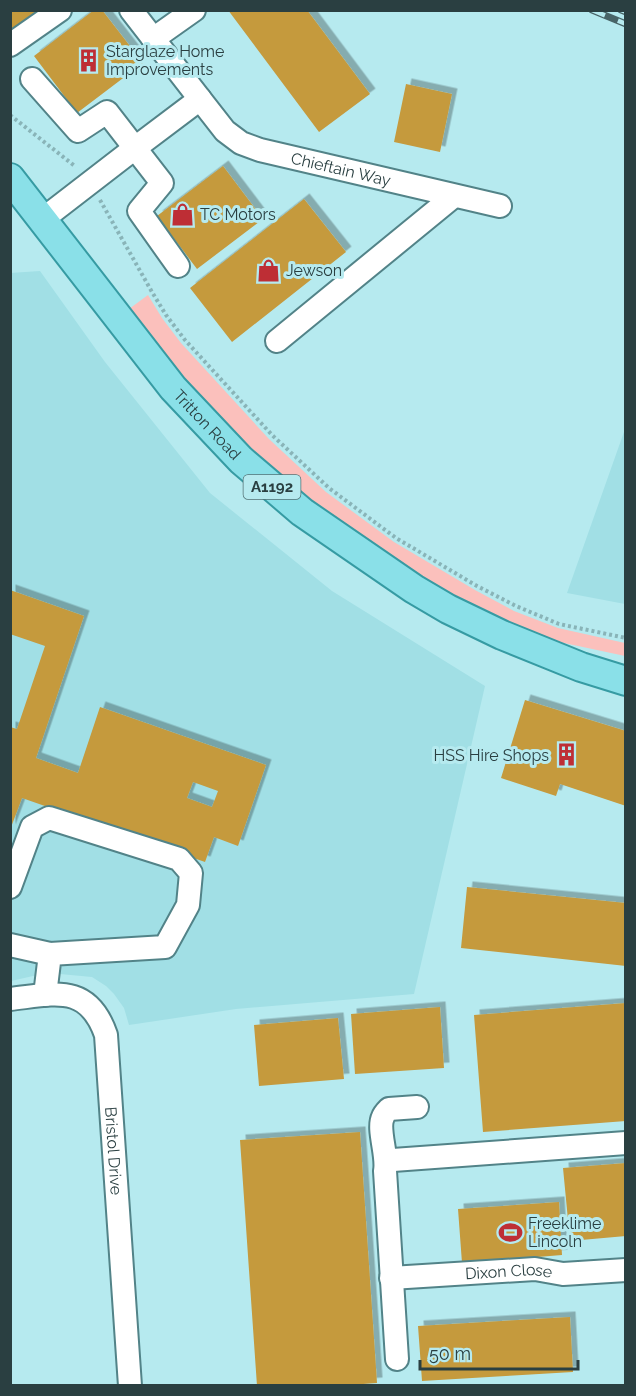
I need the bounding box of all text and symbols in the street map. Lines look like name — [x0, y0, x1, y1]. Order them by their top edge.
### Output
place label: Starglaze Home Improvements — [106, 42, 224, 79]
building icon: Starglaze Home Improvements — [75, 47, 101, 73]
street label: Chieftain Way — [289, 149, 393, 190]
shop icon: TC Motors — [169, 201, 195, 227]
place label: TC Motors — [200, 205, 276, 224]
shop icon: Jewson — [255, 257, 281, 283]
place label: Jewson — [286, 261, 342, 280]
street label: Tritton Road — [169, 386, 245, 464]
road number: A1192 — [244, 475, 300, 499]
building icon: HSS Hire Shops — [554, 742, 580, 768]
place label: HSS Hire Shops — [433, 746, 549, 765]
street label: Bristol Drive — [101, 1106, 126, 1196]
place label: Freeklime Lincoln — [528, 1214, 601, 1251]
sports icon: Freeklime Lincoln — [497, 1219, 523, 1245]
street label: Dixon Close — [464, 1260, 554, 1283]
scale bar — [420, 1333, 578, 1371]
text: 50 m — [429, 1343, 471, 1364]

